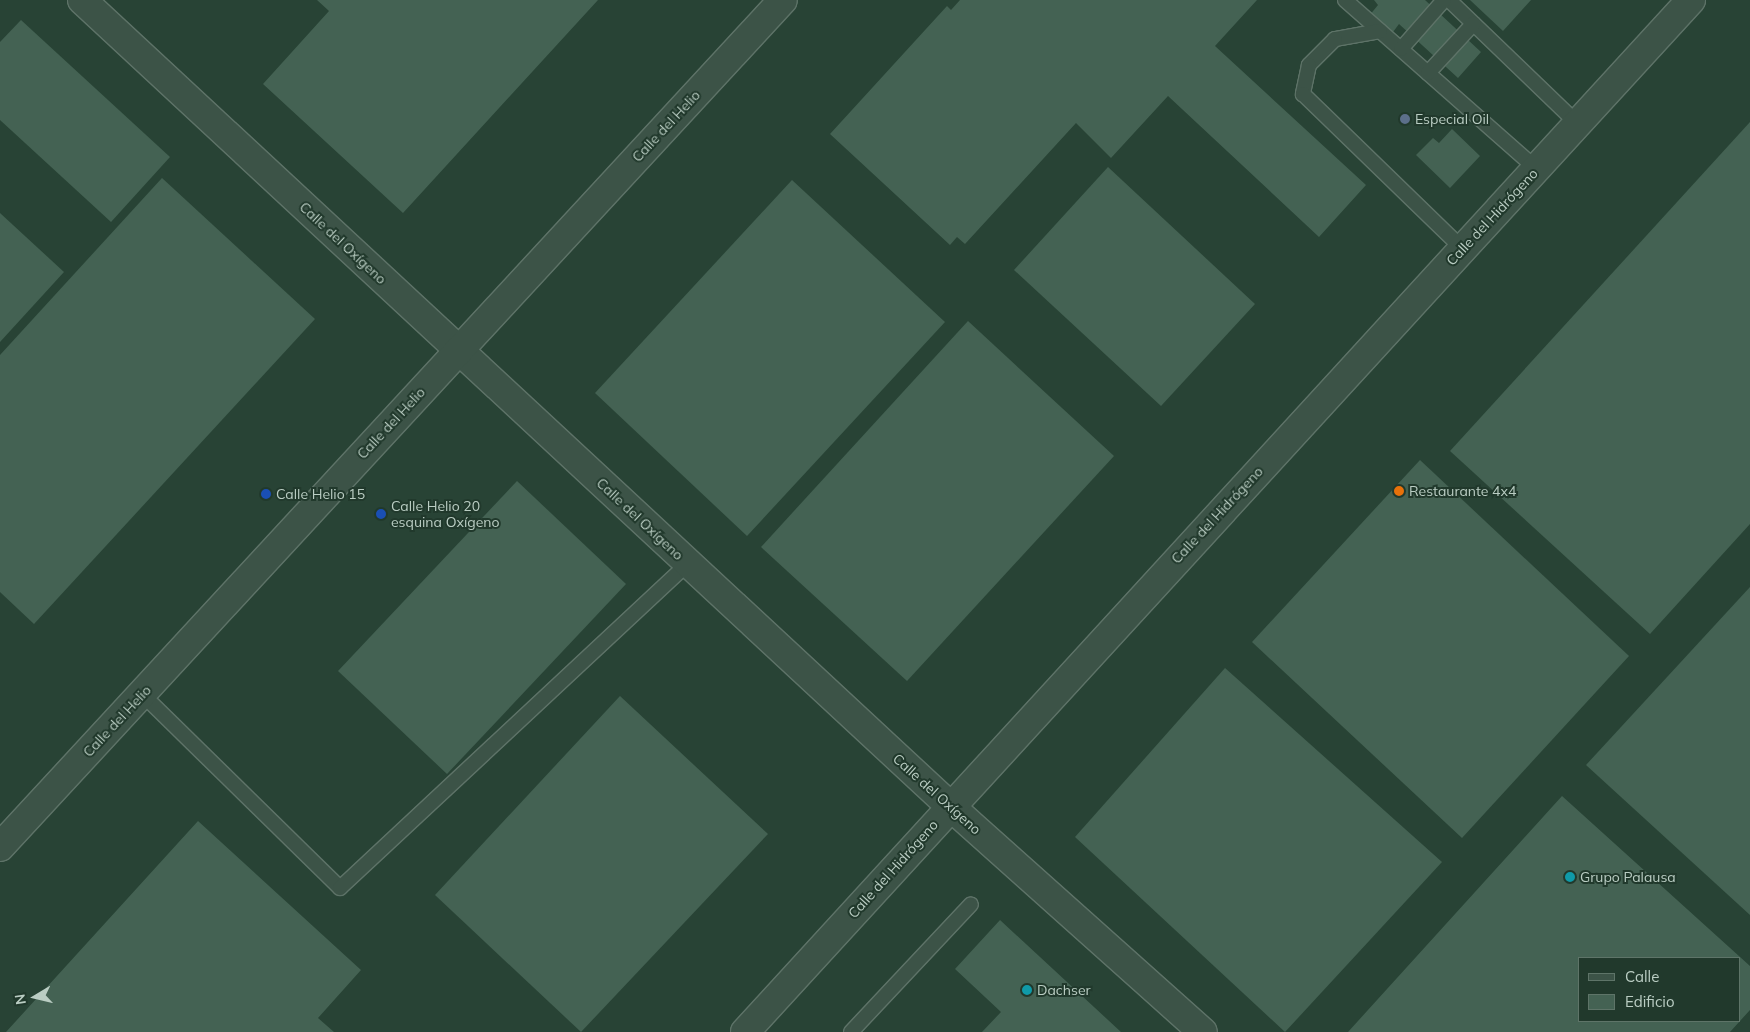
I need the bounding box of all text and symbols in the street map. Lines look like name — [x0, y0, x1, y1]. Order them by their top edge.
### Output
street label: Calle del Helio — [629, 87, 703, 165]
place label: Especial Oil — [1415, 111, 1489, 127]
marker: Especial Oil — [1399, 113, 1411, 125]
street label: Calle del Hidrógeno — [1443, 165, 1541, 269]
street label: Calle del Oxígeno — [296, 198, 390, 288]
street label: Calle del Helio — [354, 384, 428, 462]
street label: Calle del Hidrógeno — [1168, 463, 1266, 567]
street label: Calle del Oxígeno — [593, 474, 687, 564]
place label: Restaurante 4x4 — [1409, 483, 1516, 499]
marker: Restaurante 4x4 — [1393, 485, 1405, 497]
place label: Calle Helio 15 — [276, 486, 365, 502]
marker: Calle Helio 15 — [260, 488, 272, 500]
place label: Calle Helio 20 esquina Oxígeno — [391, 498, 500, 530]
marker: Calle Helio 20 esquina Oxígeno — [375, 508, 387, 520]
street label: Calle del Helio — [80, 682, 154, 760]
street label: Calle del Oxígeno — [890, 750, 984, 838]
street label: Calle del Hidrógeno — [844, 816, 942, 922]
place label: Grupo Palausa — [1580, 869, 1676, 885]
marker: Grupo Palausa — [1564, 871, 1576, 883]
legend — [1578, 957, 1740, 1022]
text: Calle — [1625, 967, 1659, 986]
north arrow — [10, 972, 60, 1022]
place label: Dachser — [1037, 982, 1091, 998]
marker: Dachser — [1021, 984, 1033, 996]
text: Edificio — [1625, 992, 1675, 1011]
text: N — [10, 993, 30, 1006]

